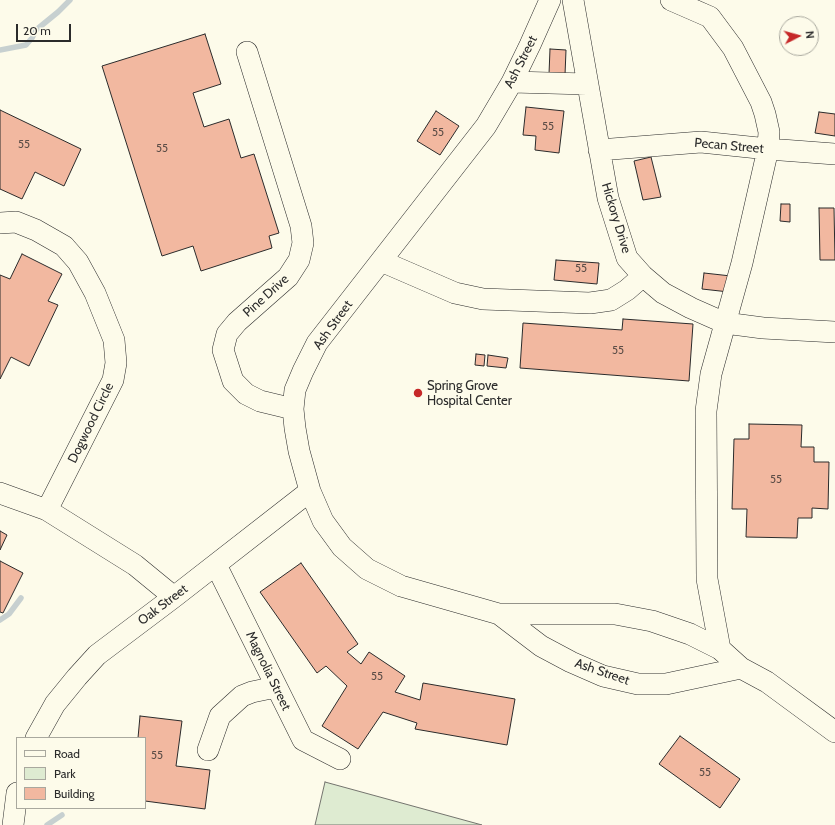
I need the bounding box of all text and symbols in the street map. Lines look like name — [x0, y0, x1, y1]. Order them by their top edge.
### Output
scale bar — [18, 16, 73, 42]
north arrow — [779, 16, 819, 56]
text: 20 m — [23, 23, 51, 38]
text: N — [803, 30, 817, 39]
street label: Ash Street — [501, 33, 541, 91]
house number: 55 — [542, 120, 554, 134]
house number: 55 — [432, 126, 444, 140]
street label: Pecan Street — [694, 135, 764, 157]
house number: 55 — [18, 138, 30, 152]
house number: 55 — [156, 142, 168, 156]
street label: Hickory Drive — [598, 181, 634, 255]
house number: 55 — [575, 262, 587, 276]
street label: Pine Drive — [240, 271, 292, 321]
street label: Ash Street — [310, 297, 356, 353]
house number: 55 — [612, 344, 624, 358]
place label: Spring Grove Hospital Center — [427, 378, 512, 409]
street label: Dogwood Circle — [65, 380, 117, 466]
marker: Spring Grove Hospital Center — [412, 387, 424, 399]
house number: 55 — [770, 473, 782, 487]
street label: Oak Street — [135, 581, 191, 629]
street label: Magnolia Street — [242, 629, 294, 713]
street label: Ash Street — [573, 655, 631, 689]
house number: 55 — [371, 670, 383, 684]
legend — [16, 737, 146, 809]
text: Road — [54, 746, 80, 761]
house number: 55 — [151, 749, 163, 763]
text: Park — [54, 766, 76, 781]
house number: 55 — [699, 766, 711, 780]
text: Building — [54, 786, 95, 801]

